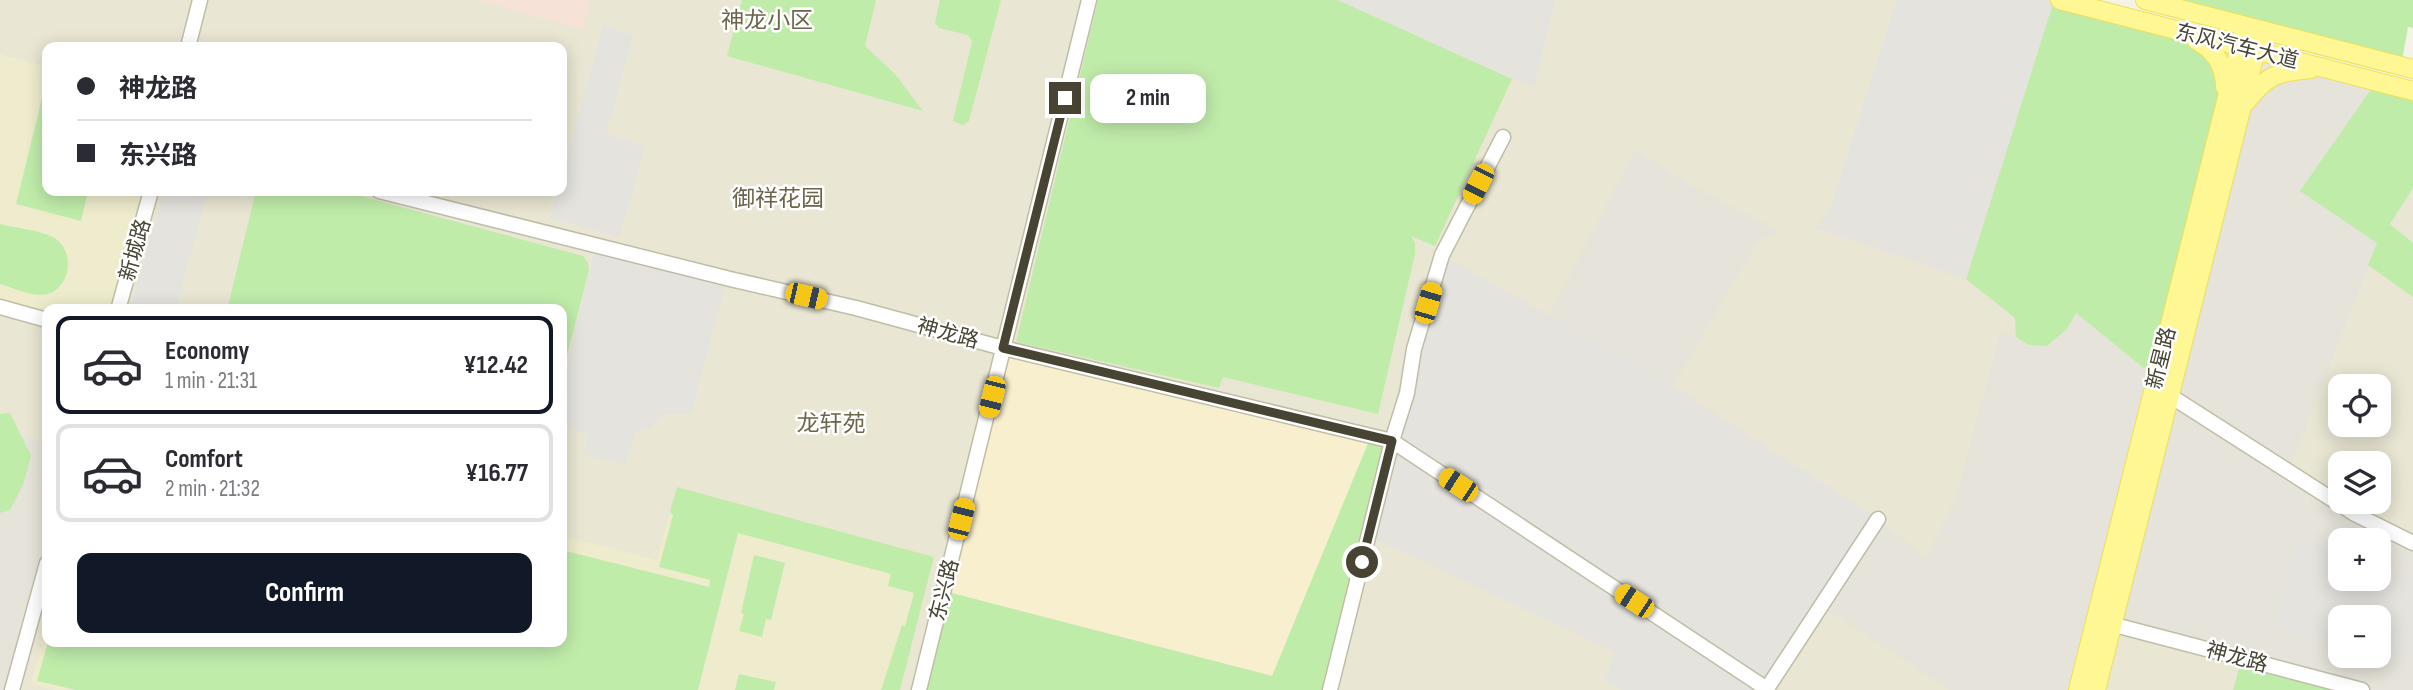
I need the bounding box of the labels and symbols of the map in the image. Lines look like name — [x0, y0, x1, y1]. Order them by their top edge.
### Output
district label: 神龙小区 — [721, 7, 813, 35]
street label: 东风汽车大道 — [2173, 19, 2301, 74]
callout: 2 min — [1090, 74, 1205, 122]
route end — [1049, 82, 1081, 114]
car — [1460, 161, 1497, 207]
district label: 御祥花园 — [732, 185, 824, 213]
street label: 新城路 — [115, 216, 156, 284]
car — [1413, 280, 1444, 326]
car — [784, 281, 829, 311]
street label: 神龙路 — [914, 313, 982, 354]
street label: 新星路 — [2142, 325, 2181, 392]
car — [977, 374, 1008, 420]
district label: 龙轩苑 — [797, 410, 866, 438]
car — [1435, 465, 1482, 505]
car — [946, 496, 977, 542]
route start — [1346, 546, 1378, 578]
street label: 东兴路 — [925, 557, 964, 624]
car — [1611, 581, 1658, 621]
street label: 神龙路 — [2203, 637, 2271, 678]

